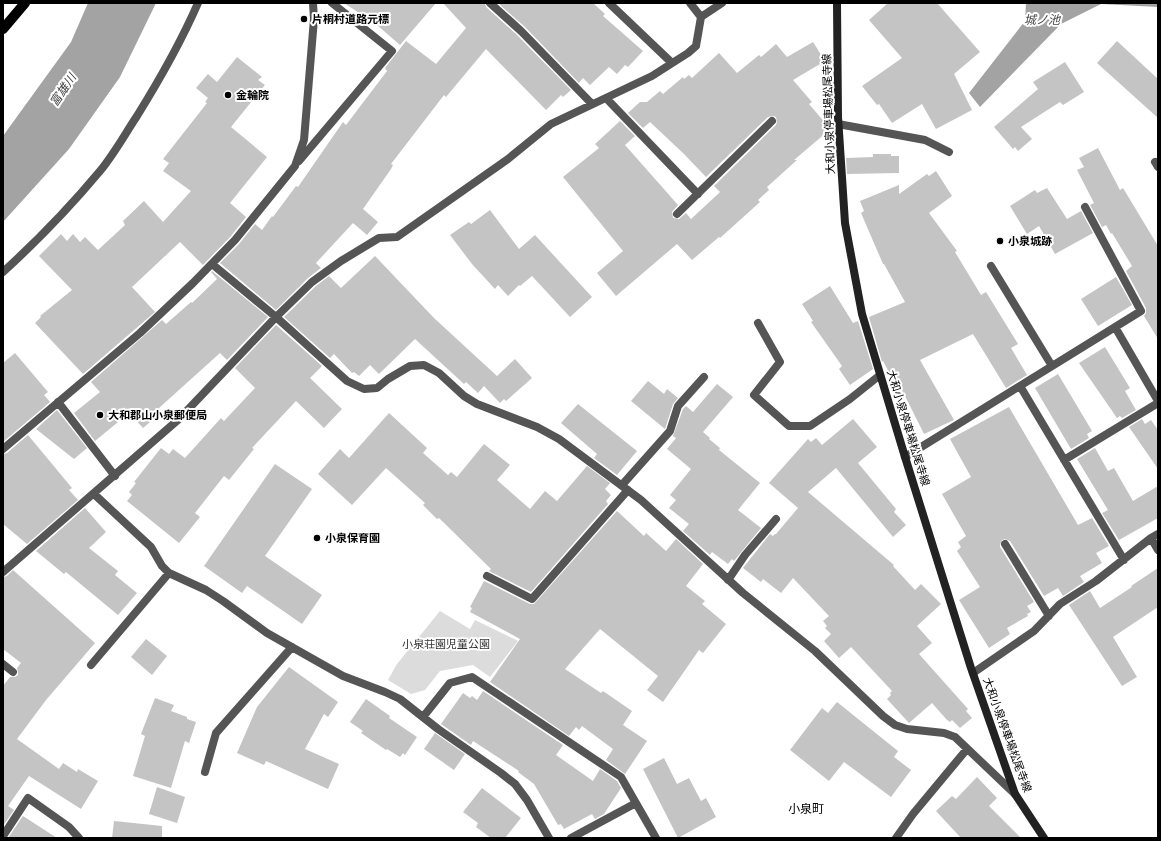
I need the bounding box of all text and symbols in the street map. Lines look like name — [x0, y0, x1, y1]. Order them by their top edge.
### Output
place label: 片桐村道路元標 — [312, 13, 389, 26]
water label: 城ノ池 — [1024, 13, 1061, 27]
marker: 片桐村道路元標 — [299, 14, 309, 24]
street label: 大和小泉停車場松尾寺線 — [820, 53, 838, 175]
water label: 富雄川 — [47, 70, 80, 109]
place label: 金輪院 — [236, 89, 269, 102]
marker: 金輪院 — [223, 90, 233, 100]
place label: 小泉城跡 — [1008, 235, 1052, 248]
marker: 小泉城跡 — [995, 236, 1005, 246]
street label: 大和小泉停車場松尾寺線 — [884, 368, 932, 488]
place label: 大和郡山小泉郵便局 — [108, 409, 207, 422]
marker: 大和郡山小泉郵便局 — [95, 410, 105, 420]
place label: 小泉保育園 — [325, 532, 380, 545]
marker: 小泉保育園 — [312, 533, 322, 543]
park label: 小泉荘園児童公園 — [402, 638, 490, 651]
street label: 大和小泉停車場松尾寺線 — [980, 676, 1034, 794]
district label: 小泉町 — [788, 802, 824, 816]

